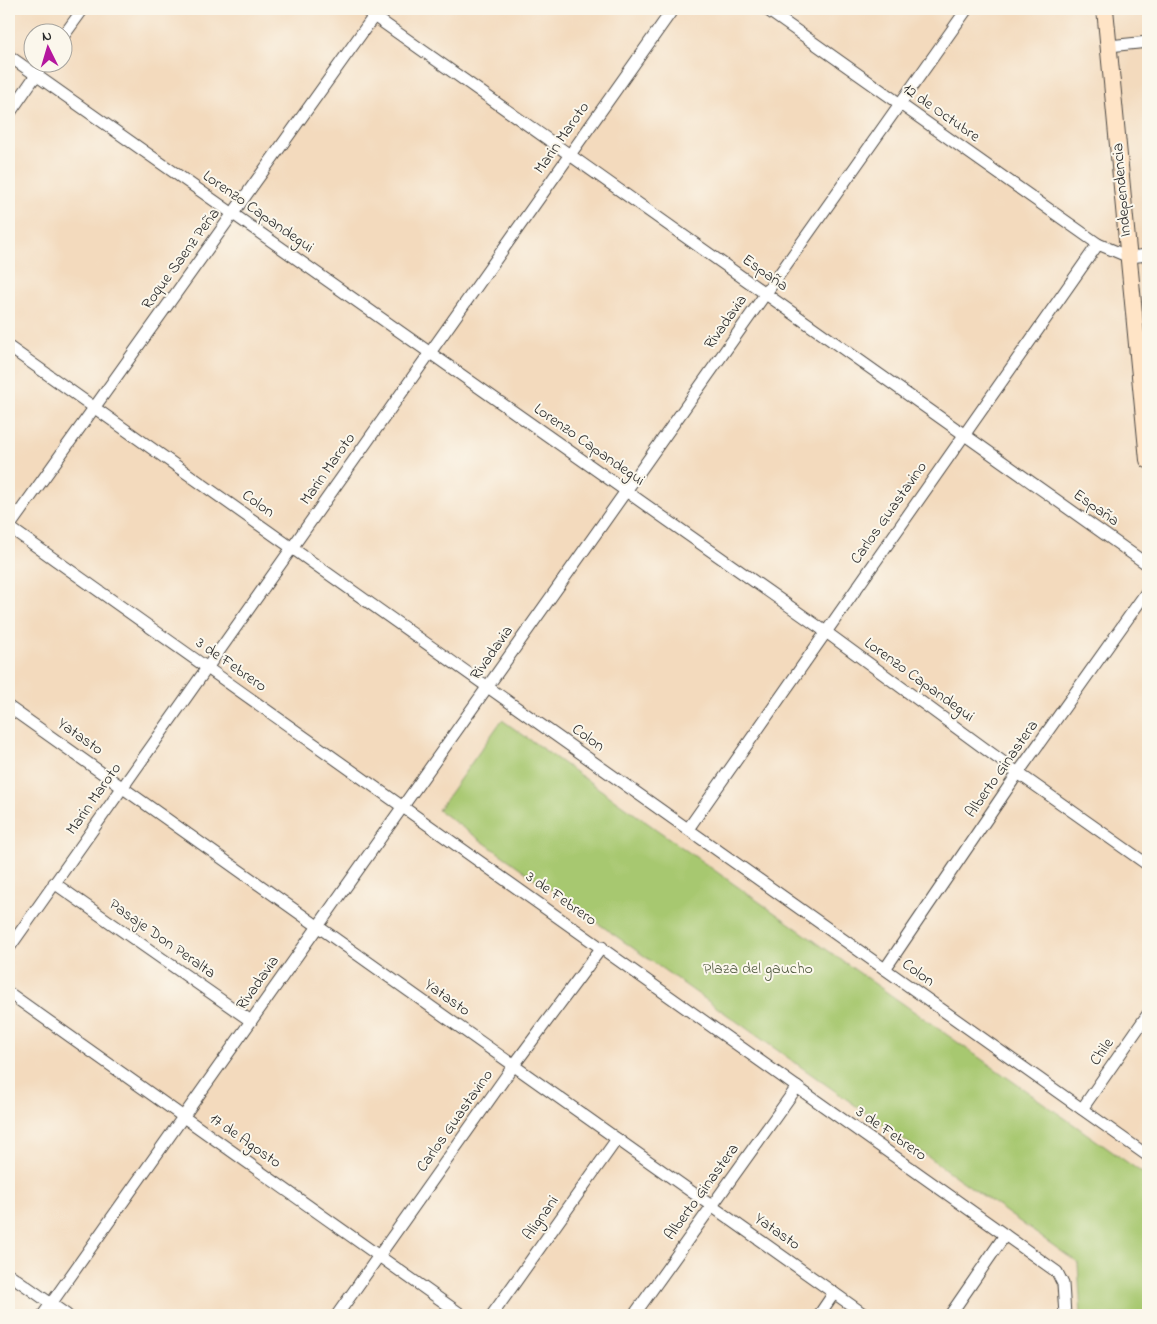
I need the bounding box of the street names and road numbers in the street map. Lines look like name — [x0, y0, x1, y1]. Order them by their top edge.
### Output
street label: 12 de Octubre — [897, 77, 985, 149]
street label: Marin Maroto — [528, 97, 596, 179]
street label: Independencia — [1106, 142, 1138, 238]
street label: Lorenzo Capandegui — [197, 165, 319, 260]
street label: Roque Saenz Peña — [136, 203, 226, 315]
street label: España — [737, 248, 793, 298]
street label: Rivadavia — [698, 290, 754, 354]
street label: Lorenzo Capandegui — [528, 398, 650, 493]
street label: Marin Maroto — [294, 428, 362, 510]
street label: Carlos Guastavino — [845, 457, 933, 569]
street label: España — [1068, 483, 1124, 533]
street label: Colon — [237, 484, 280, 524]
street label: Rivadavia — [464, 621, 520, 685]
street label: 3 de Febrero — [190, 632, 272, 698]
street label: Lorenzo Capandegui — [859, 632, 979, 728]
street label: Yatasto — [52, 712, 108, 762]
street label: Alberto Ginastera — [959, 715, 1045, 823]
street label: Colon — [567, 718, 610, 758]
street label: Marin Maroto — [60, 758, 128, 840]
street label: 3 de Febrero — [520, 866, 602, 932]
street label: Pasaje Don Peralta — [104, 893, 220, 985]
street label: Rivadavia — [230, 951, 286, 1015]
street label: Colon — [897, 953, 940, 993]
street label: Yatasto — [419, 973, 475, 1023]
street label: Chile — [1084, 1033, 1121, 1071]
street label: Carlos Guastavino — [411, 1065, 499, 1177]
street label: 3 de Febrero — [850, 1101, 932, 1167]
street label: 17 de Agosto — [204, 1107, 286, 1175]
street label: Alberto Ginastera — [659, 1139, 745, 1245]
street label: Alignani — [517, 1191, 565, 1245]
street label: Yatasto — [749, 1207, 805, 1257]

